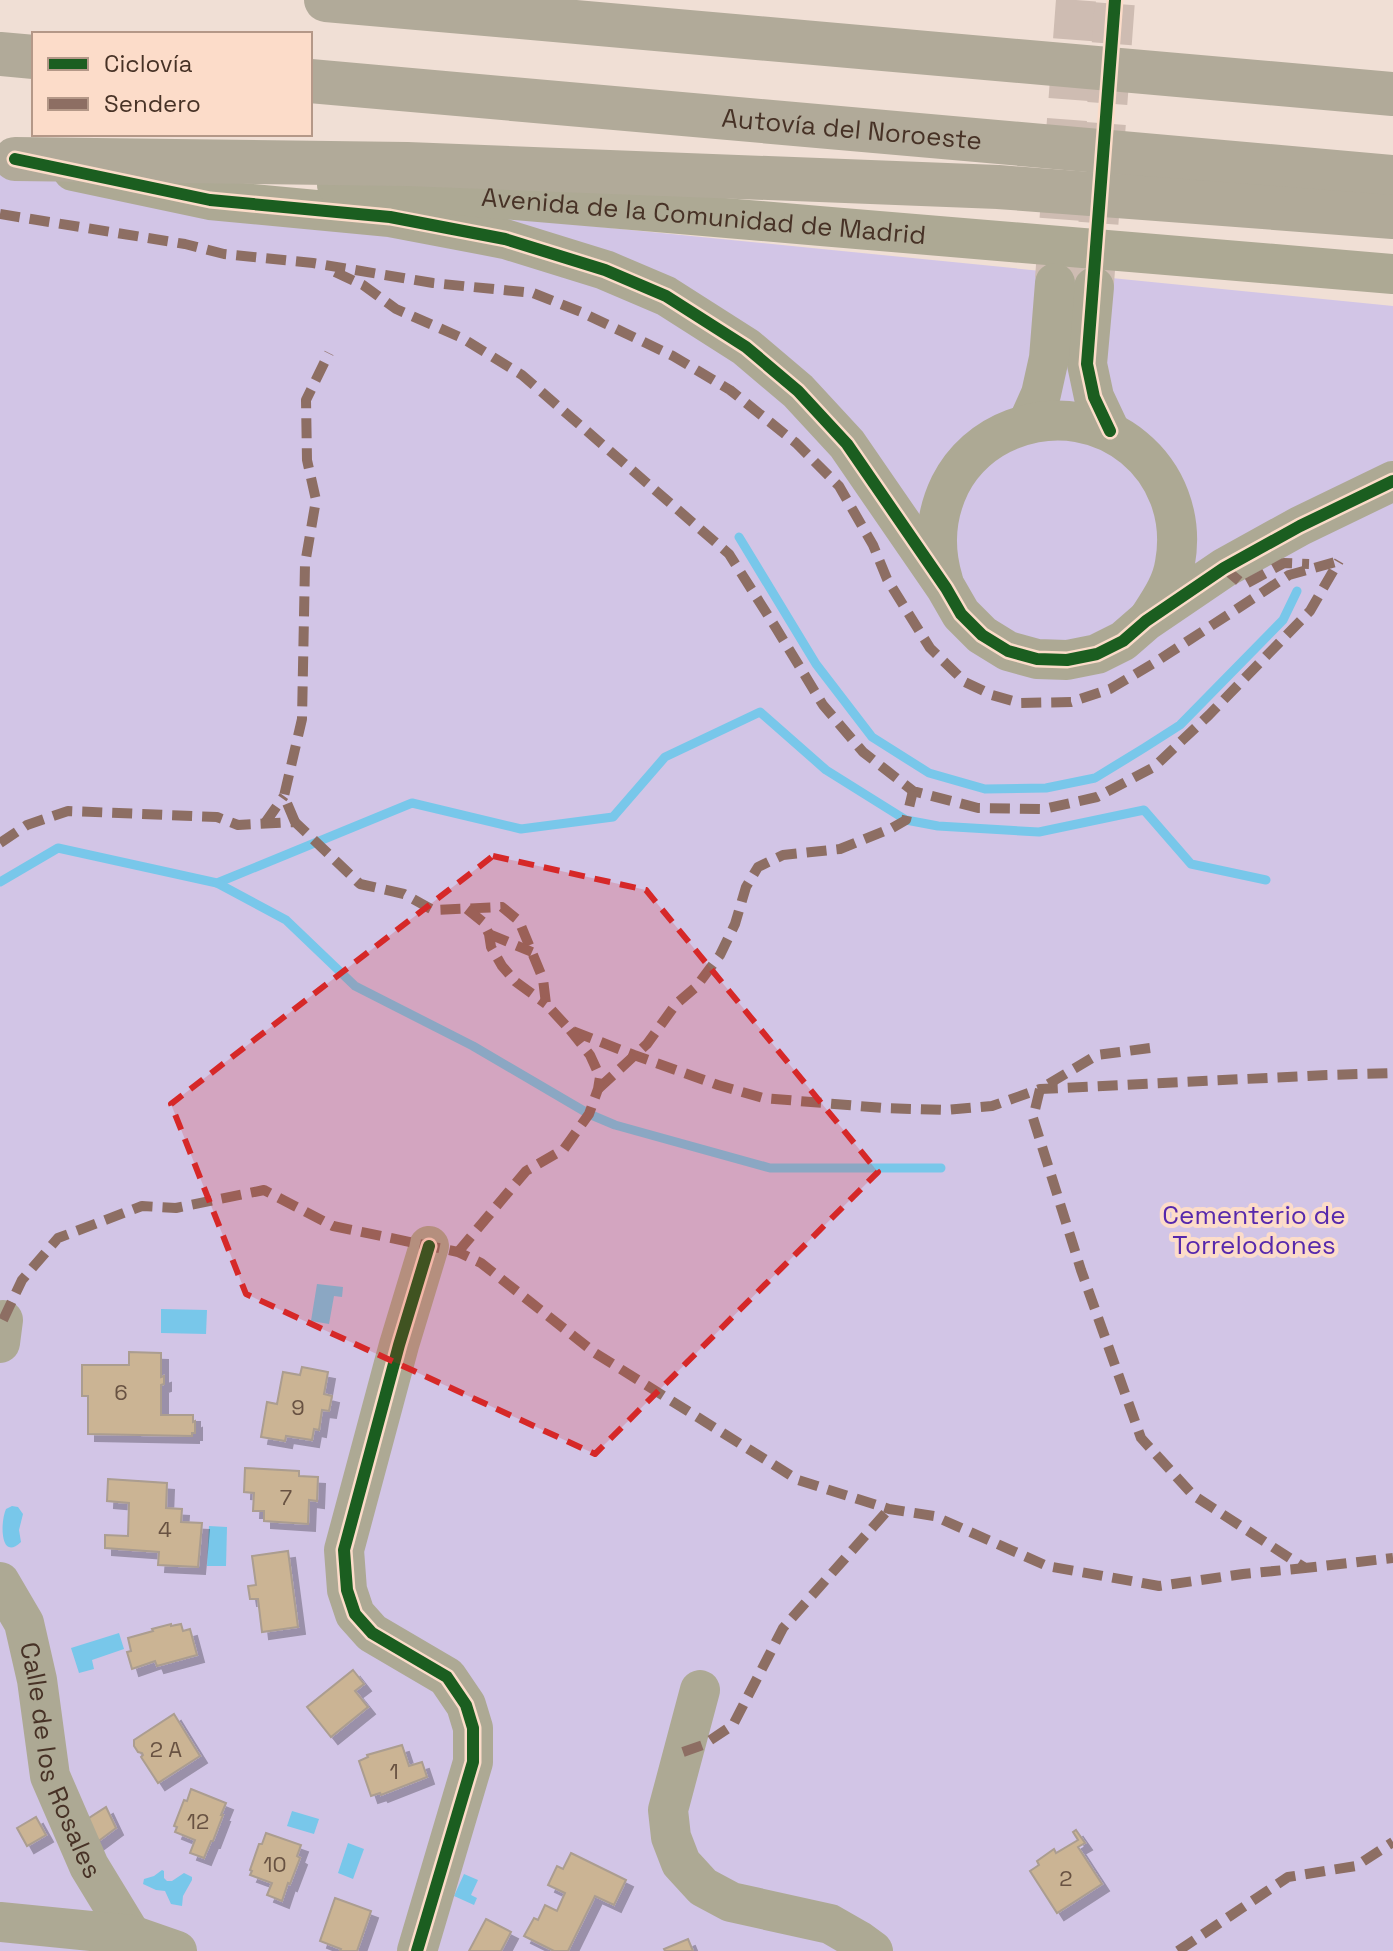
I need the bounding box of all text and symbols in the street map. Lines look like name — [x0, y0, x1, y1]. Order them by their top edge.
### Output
legend — [32, 32, 312, 136]
text: Ciclovía — [104, 48, 193, 79]
text: Sendero — [104, 88, 201, 119]
street label: Autovía del Noroeste — [720, 101, 983, 157]
street label: Avenida de la Comunidad de Madrid — [480, 180, 927, 252]
park label: Cementerio de Torrelodones — [1162, 1198, 1346, 1262]
house number: 6 — [114, 1378, 128, 1406]
house number: 9 — [291, 1393, 305, 1421]
house number: 7 — [280, 1483, 292, 1511]
house number: 4 — [158, 1515, 172, 1543]
street label: Calle de los Rosales — [12, 1639, 109, 1885]
house number: 2 A — [150, 1735, 182, 1763]
house number: 1 — [389, 1757, 399, 1785]
house number: 12 — [187, 1807, 209, 1835]
house number: 10 — [263, 1850, 287, 1878]
house number: 2 — [1059, 1864, 1073, 1892]

